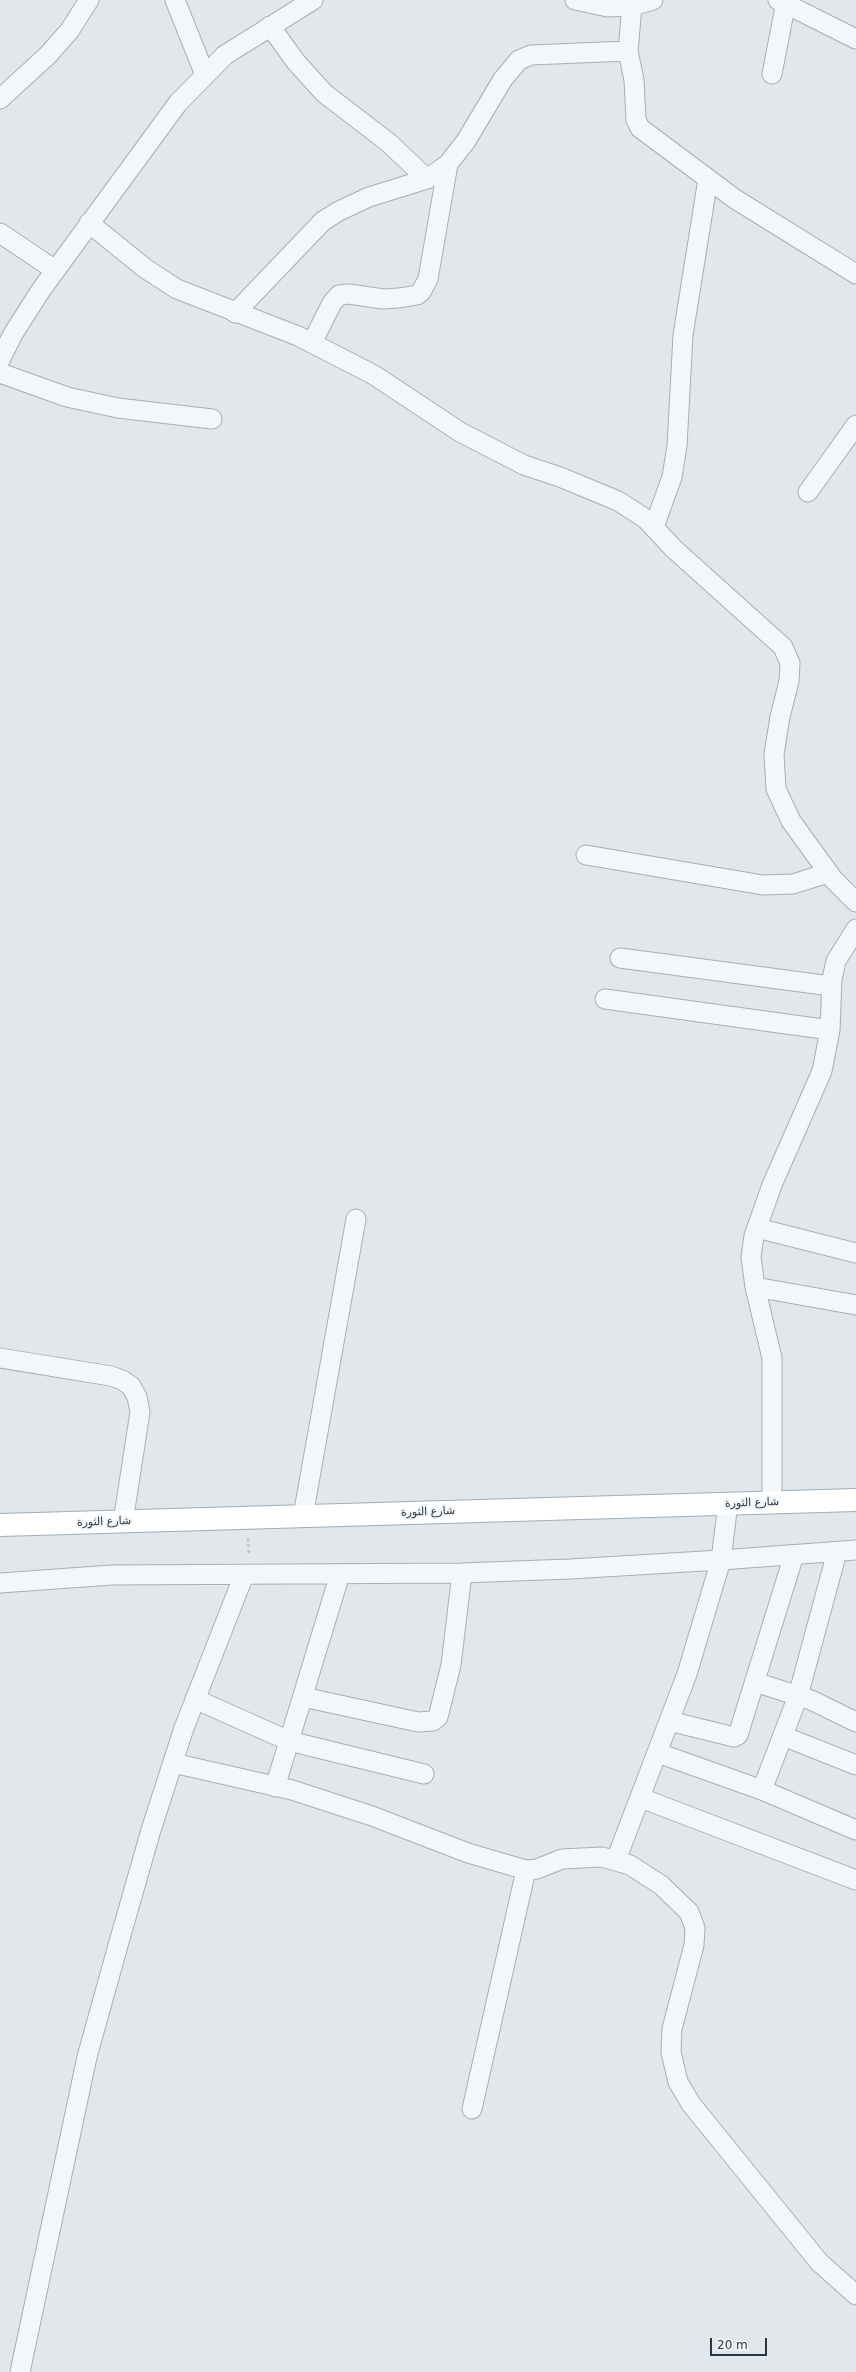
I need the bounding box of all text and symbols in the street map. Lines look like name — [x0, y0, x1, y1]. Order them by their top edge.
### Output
street label: شارع الثورة — [725, 1495, 779, 1511]
street label: شارع الثورة — [401, 1504, 455, 1520]
street label: شارع الثورة — [77, 1514, 131, 1530]
scale bar — [712, 2330, 769, 2356]
text: 20 m — [717, 2338, 748, 2352]

